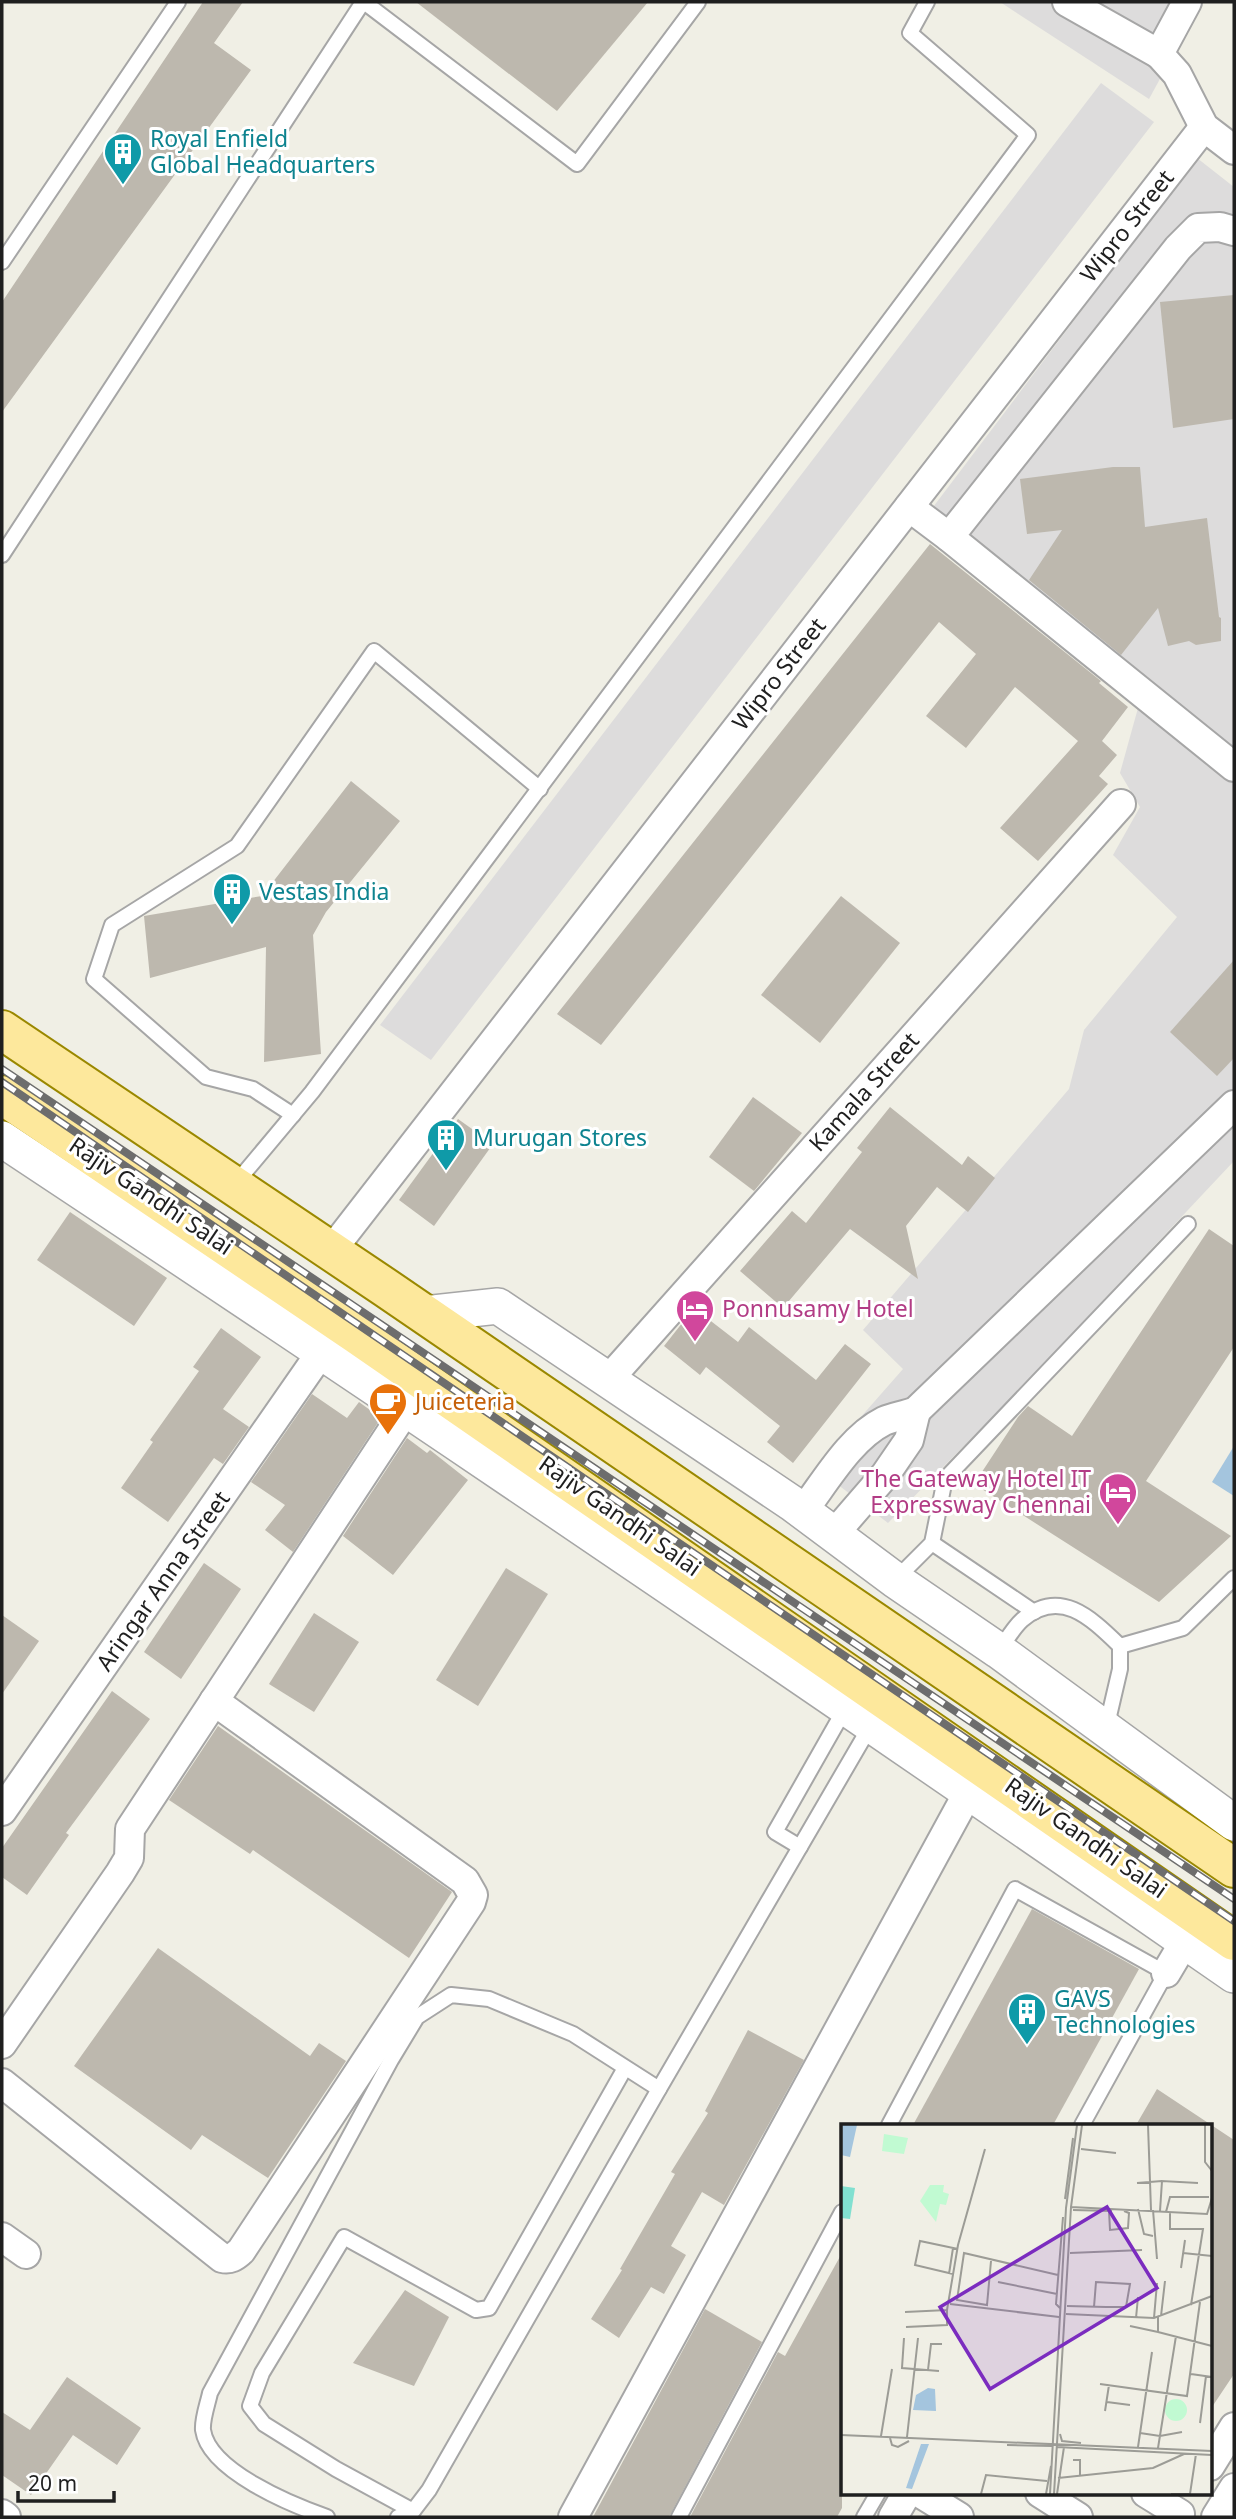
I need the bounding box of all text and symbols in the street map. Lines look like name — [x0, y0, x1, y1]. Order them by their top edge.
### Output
place label: Royal Enfield Global Headquarters — [150, 122, 375, 180]
building icon: Royal Enfield Global Headquarters — [102, 131, 144, 186]
street label: Wipro Street — [1072, 162, 1180, 288]
street label: Wipro Street — [724, 610, 832, 736]
building icon: Vestas India — [211, 871, 253, 926]
place label: Vestas India — [259, 875, 390, 907]
street label: Kamala Street — [801, 1025, 926, 1158]
building icon: Murugan Stores — [425, 1117, 467, 1172]
place label: Murugan Stores — [473, 1121, 647, 1153]
street label: Rajiv Gandhi Salai — [63, 1128, 240, 1262]
hotel icon: Ponnusamy Hotel — [674, 1288, 716, 1343]
place label: Ponnusamy Hotel — [722, 1292, 914, 1324]
cafe icon: Juiceteria — [367, 1381, 409, 1436]
place label: Juiceteria — [413, 1385, 515, 1417]
street label: Rajiv Gandhi Salai — [533, 1447, 708, 1583]
place label: The Gateway Hotel IT Expressway Chennai — [861, 1462, 1091, 1520]
hotel icon: The Gateway Hotel IT Expressway Chennai — [1097, 1471, 1139, 1526]
street label: Aringar Anna Street — [88, 1484, 236, 1677]
street label: Rajiv Gandhi Salai — [999, 1769, 1174, 1905]
place label: GAVS Technologies — [1054, 1982, 1195, 2040]
building icon: GAVS Technologies — [1006, 1991, 1048, 2046]
inset map — [841, 2124, 1212, 2494]
scale bar — [18, 2460, 114, 2504]
text: 20 m — [28, 2469, 77, 2497]

